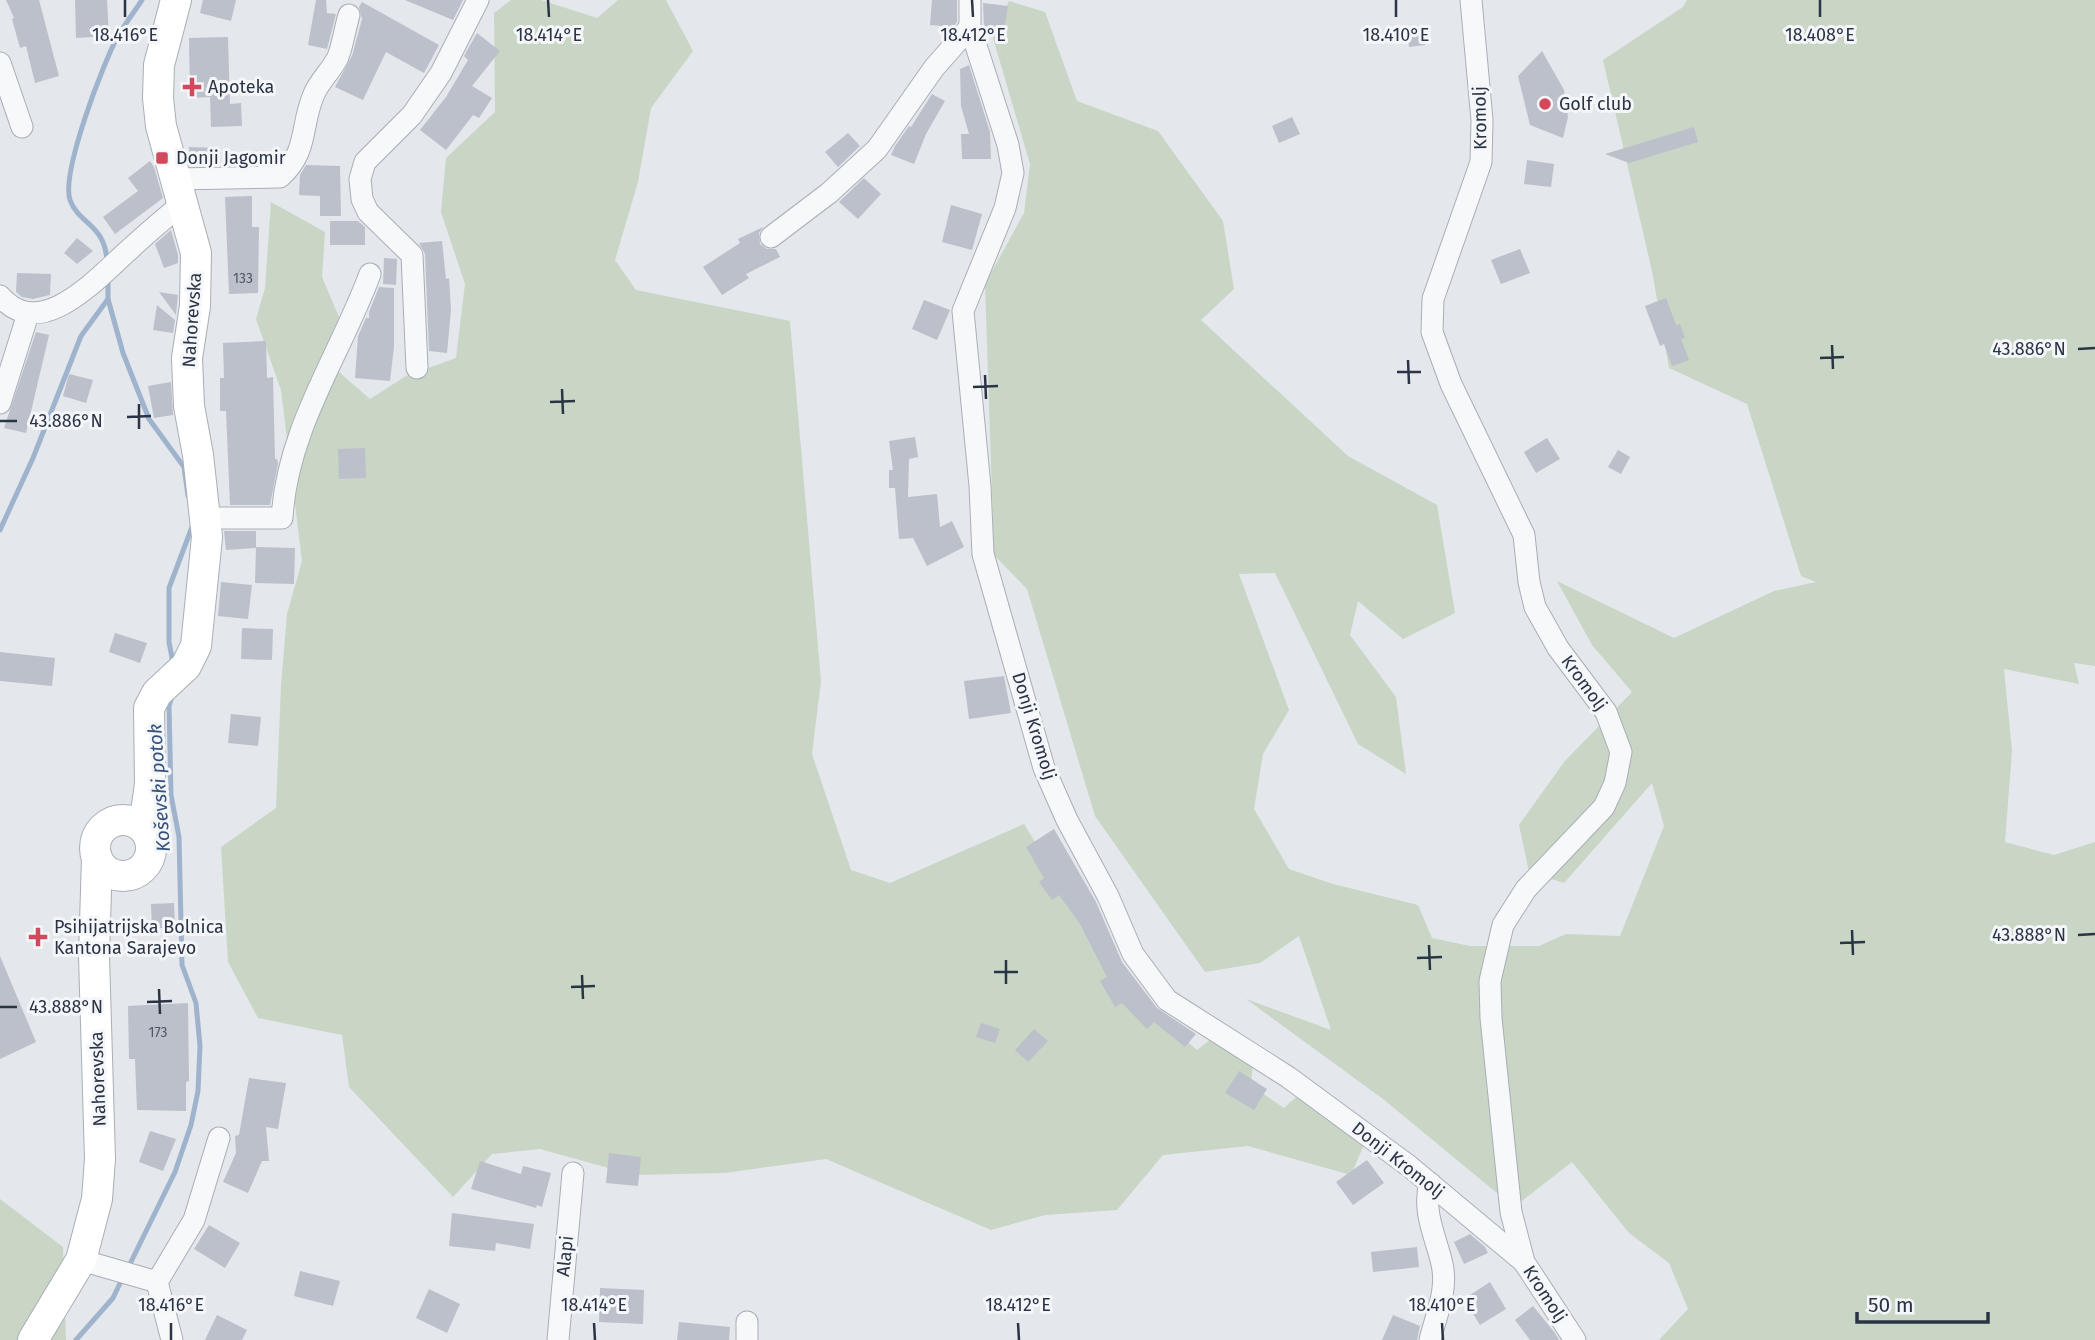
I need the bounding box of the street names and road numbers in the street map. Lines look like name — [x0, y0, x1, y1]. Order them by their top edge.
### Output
street label: Kromolj — [1468, 86, 1492, 150]
street label: Nahorevska — [178, 272, 206, 368]
street label: Kromolj — [1556, 651, 1612, 715]
street label: Donji Kromolj — [1007, 670, 1061, 782]
street label: Nahorevska — [85, 1031, 111, 1127]
street label: Donji Kromolj — [1347, 1117, 1449, 1203]
street label: Alapi — [552, 1234, 578, 1278]
street label: Kromolj — [1518, 1261, 1572, 1327]

